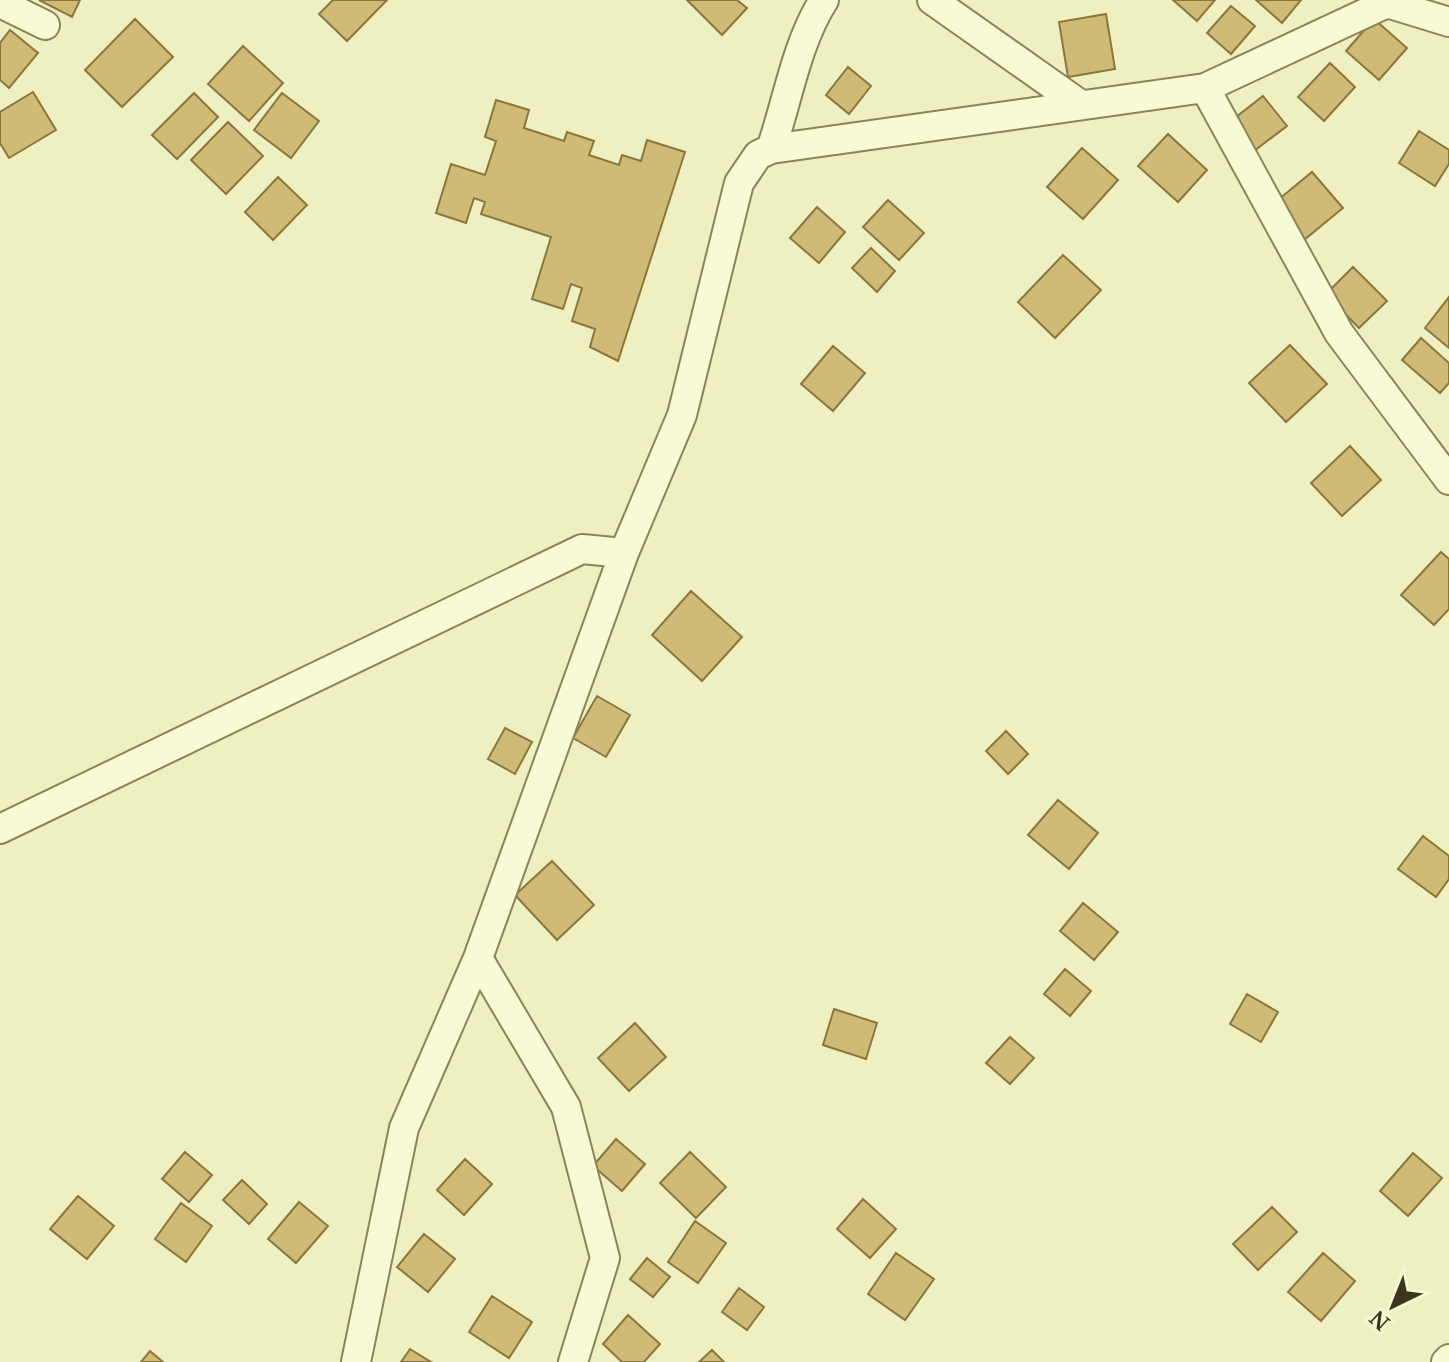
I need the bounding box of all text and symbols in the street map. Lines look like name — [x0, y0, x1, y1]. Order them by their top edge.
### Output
north arrow — [1353, 1266, 1433, 1346]
text: N — [1362, 1304, 1395, 1338]

